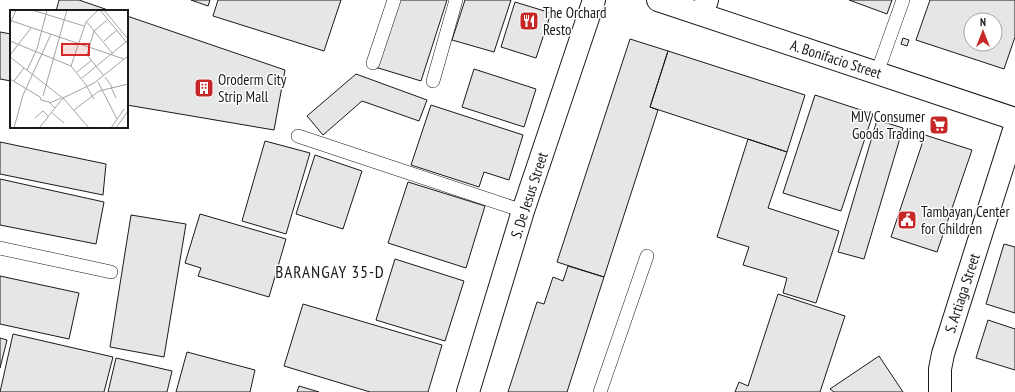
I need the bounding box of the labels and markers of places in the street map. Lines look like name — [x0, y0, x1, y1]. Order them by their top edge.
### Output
place label: The Orchard Resto — [543, 3, 607, 39]
restaurant icon: The Orchard Resto — [518, 10, 540, 32]
place label: Oroderm City Strip Mall — [218, 70, 287, 106]
building icon: Oroderm City Strip Mall — [193, 77, 215, 99]
place label: MJV Consumer Goods Trading — [851, 107, 926, 143]
supermarket icon: MJV Consumer Goods Trading — [928, 114, 950, 136]
place label: Tambayan Center for Children — [921, 202, 1011, 238]
public building icon: Tambayan Center for Children — [896, 209, 918, 231]

